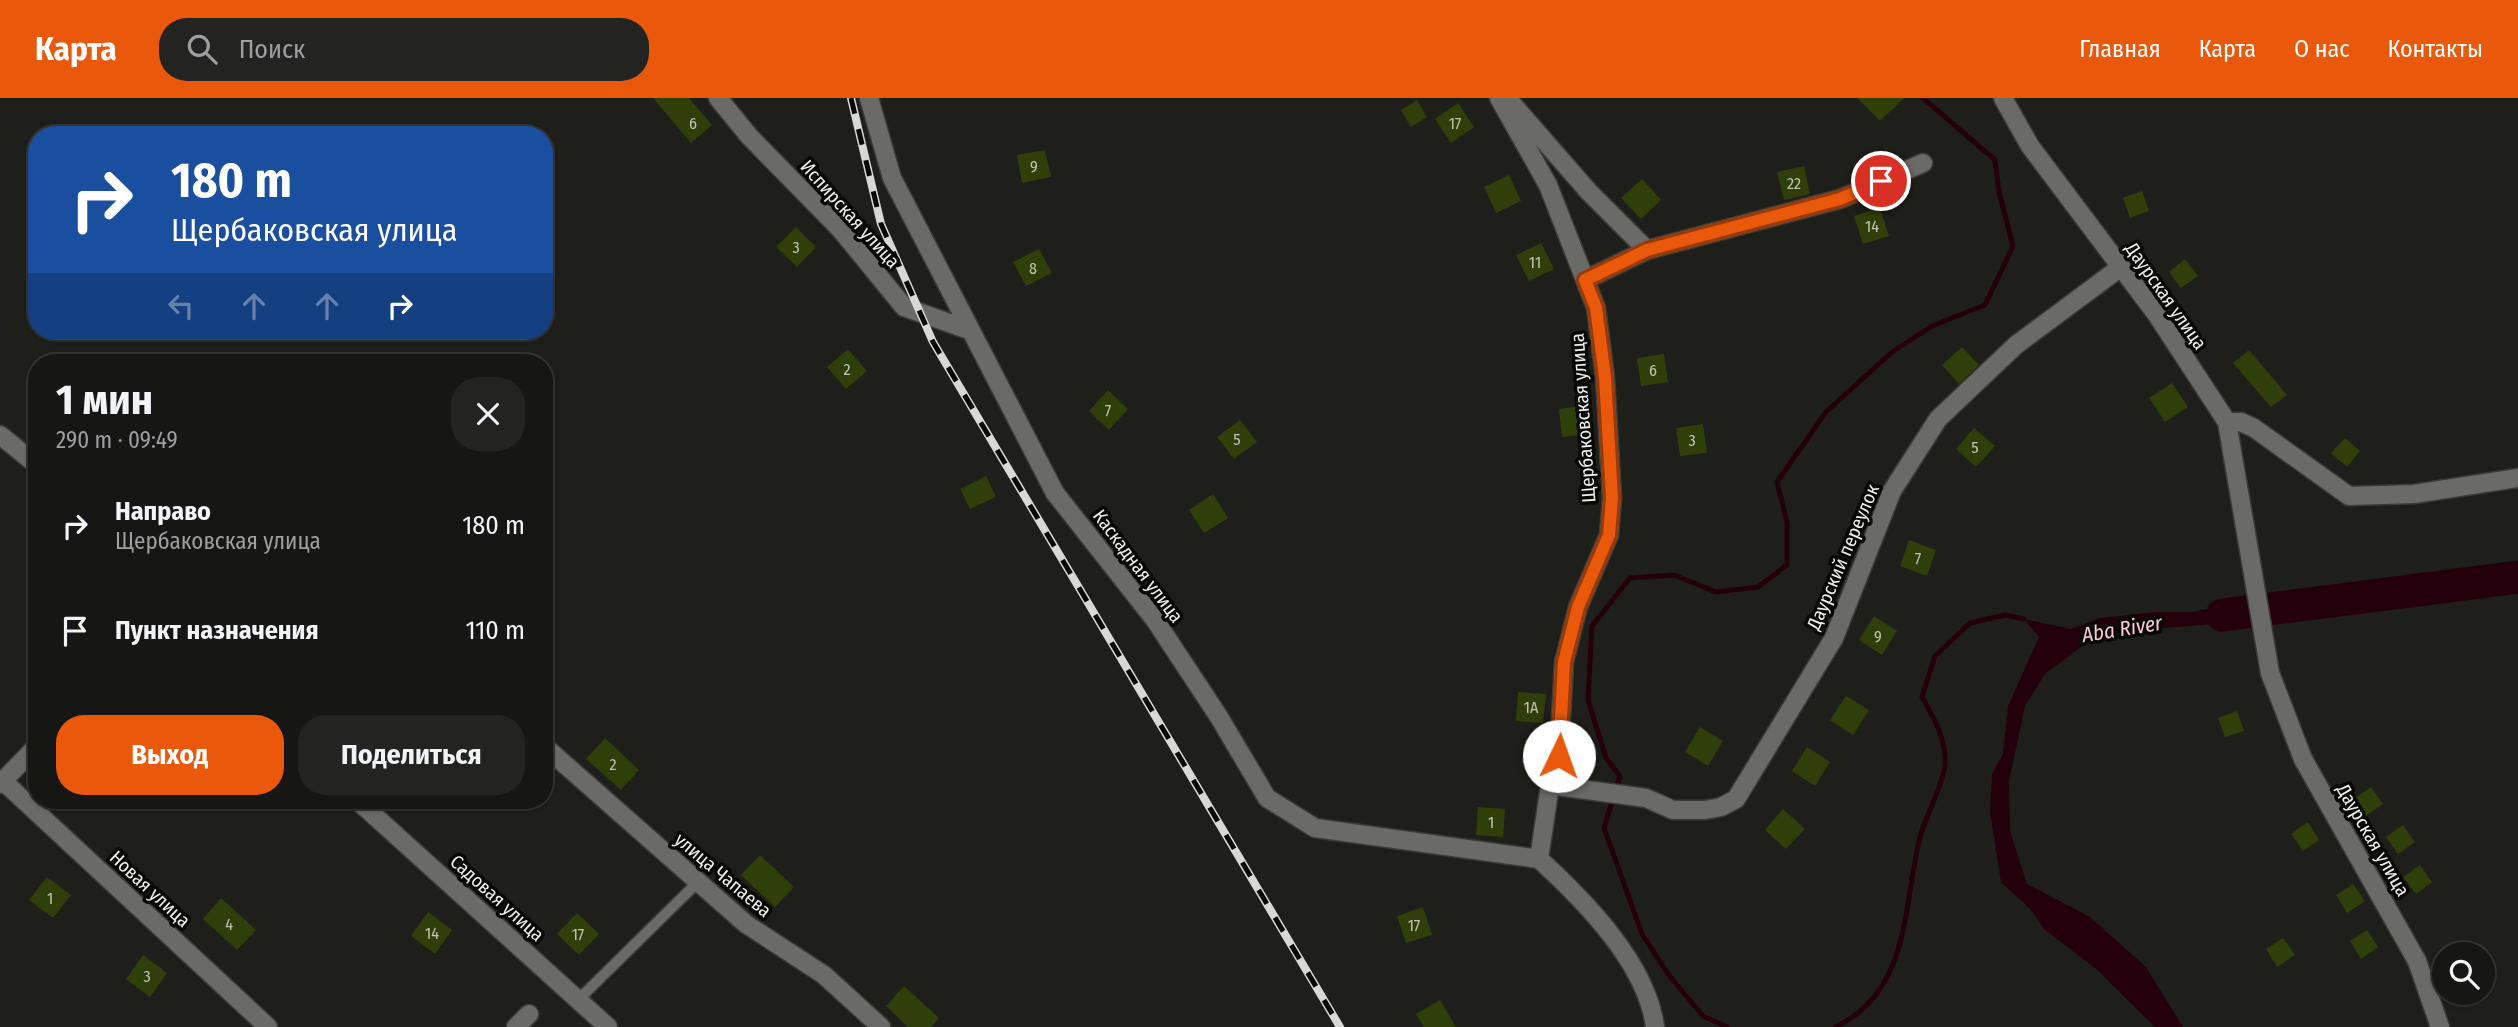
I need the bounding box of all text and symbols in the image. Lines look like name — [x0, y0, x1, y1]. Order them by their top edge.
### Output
search box — [159, 18, 649, 81]
text: Карта — [35, 29, 117, 69]
icon: search — [183, 30, 221, 68]
text: Поиск — [239, 34, 305, 65]
text: Главная — [2079, 35, 2161, 63]
text: Карта — [2199, 35, 2256, 63]
text: О нас — [2294, 35, 2349, 63]
text: Контакты — [2387, 35, 2483, 63]
house number: 6 — [689, 114, 697, 133]
house number: 17 — [1449, 114, 1462, 133]
text: 180 m — [171, 151, 292, 210]
pin — [1851, 151, 1911, 211]
icon: right — [56, 154, 147, 245]
street label: Испирская улица — [795, 155, 905, 273]
house number: 9 — [1030, 157, 1038, 176]
icon: arrive — [1862, 162, 1900, 200]
house number: 22 — [1787, 174, 1801, 193]
text: Щербаковская улица — [171, 211, 457, 249]
house number: 14 — [1865, 217, 1879, 236]
street label: Даурская улица — [2120, 237, 2211, 354]
house number: 3 — [792, 238, 800, 257]
house number: 11 — [1529, 253, 1541, 272]
house number: 8 — [1029, 259, 1037, 278]
icon: left — [162, 287, 200, 325]
icon: ahead — [235, 287, 273, 325]
icon: ahead — [308, 287, 346, 325]
icon: right — [381, 287, 419, 325]
street label: Щербаковская улица — [1566, 332, 1600, 504]
house number: 2 — [843, 360, 851, 379]
house number: 6 — [1649, 361, 1657, 380]
text: 1 мин — [56, 375, 153, 425]
button: close — [451, 377, 525, 451]
house number: 7 — [1105, 401, 1112, 420]
text: 290 m · 09:49 — [56, 426, 178, 454]
house number: 5 — [1233, 430, 1241, 449]
house number: 3 — [1688, 431, 1696, 450]
house number: 5 — [1971, 438, 1979, 457]
street label: Даурский переулок — [1802, 481, 1884, 634]
text: Направо — [115, 496, 211, 527]
street label: Каскадная улица — [1088, 505, 1188, 627]
icon: right — [56, 507, 94, 545]
text: 180 m — [462, 510, 525, 541]
text: Щербаковская улица — [115, 527, 321, 555]
house number: 7 — [1915, 549, 1922, 568]
water label: Aba River — [2079, 610, 2165, 648]
icon: arrive — [56, 612, 94, 650]
text: Пункт назначения — [115, 615, 319, 646]
text: 110 m — [465, 615, 525, 646]
house number: 9 — [1874, 627, 1882, 646]
house number: 1А — [1524, 698, 1539, 717]
button: Выход — [56, 715, 284, 795]
button: Поделиться — [298, 715, 525, 795]
position arrow — [1522, 719, 1596, 793]
house number: 2 — [609, 755, 617, 774]
street label: Даурская улица — [2331, 779, 2414, 900]
house number: 1 — [1488, 813, 1494, 832]
street label: улица Чапаева — [670, 828, 776, 922]
street label: Новая улица — [105, 846, 195, 932]
street label: Садовая улица — [445, 850, 549, 946]
house number: 1 — [47, 889, 53, 908]
house number: 4 — [225, 915, 233, 934]
house number: 17 — [1408, 916, 1421, 935]
house number: 14 — [425, 924, 439, 943]
house number: 17 — [572, 925, 585, 944]
map controls — [2432, 942, 2495, 1005]
button: search — [2432, 942, 2495, 1005]
house number: 3 — [143, 967, 151, 986]

